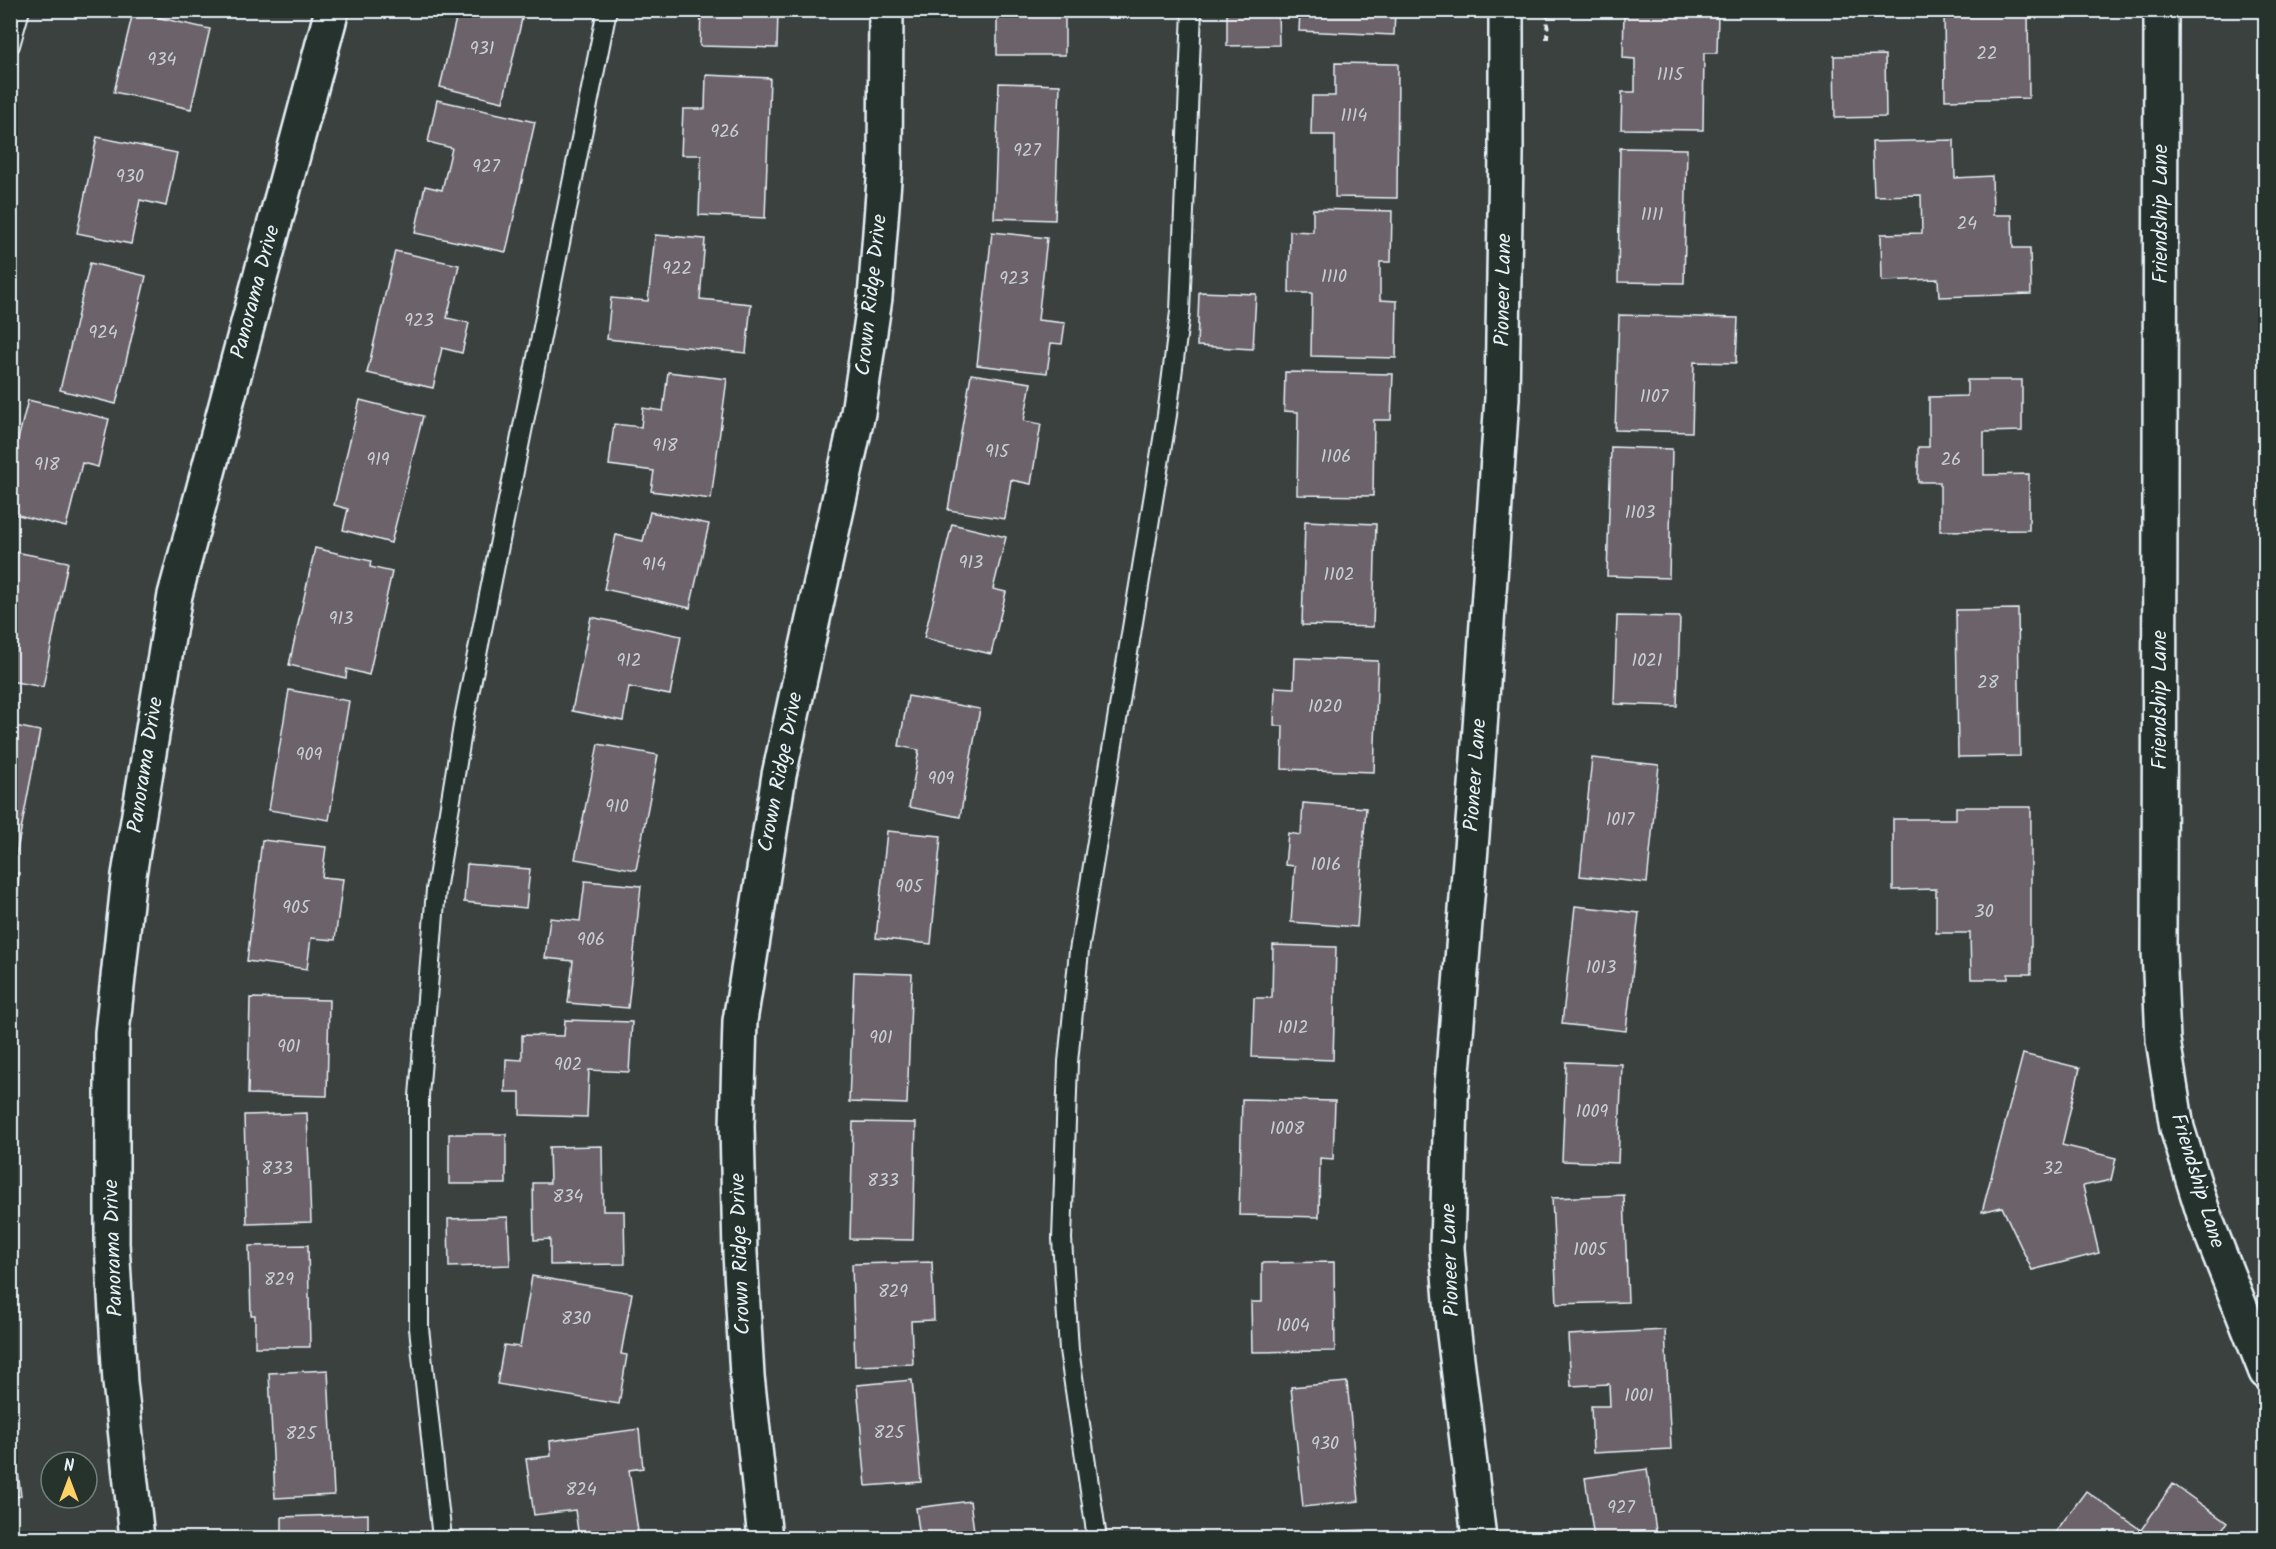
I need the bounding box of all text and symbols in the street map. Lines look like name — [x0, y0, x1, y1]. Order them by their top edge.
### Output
house number: 931 — [470, 35, 494, 64]
house number: 22 — [1977, 40, 1997, 69]
house number: 934 — [148, 46, 177, 75]
house number: 1115 — [1657, 61, 1685, 90]
house number: 1114 — [1341, 102, 1368, 131]
house number: 926 — [710, 118, 740, 147]
house number: 927 — [1013, 137, 1041, 166]
street label: Friendship Lane — [2145, 144, 2178, 284]
house number: 927 — [472, 153, 500, 182]
house number: 930 — [116, 163, 144, 192]
house number: 1111 — [1641, 201, 1663, 230]
house number: 24 — [1957, 210, 1977, 239]
street label: Crown Ridge Drive — [847, 212, 897, 377]
street label: Panorama Drive — [222, 221, 290, 363]
street label: Pioneer Lane — [1487, 233, 1521, 347]
house number: 922 — [662, 255, 692, 284]
house number: 1110 — [1321, 263, 1347, 292]
house number: 923 — [999, 265, 1029, 294]
house number: 923 — [404, 307, 434, 336]
house number: 924 — [88, 319, 118, 348]
house number: 1107 — [1640, 383, 1669, 412]
house number: 918 — [652, 432, 678, 461]
house number: 915 — [985, 438, 1010, 467]
house number: 1106 — [1321, 443, 1351, 472]
house number: 919 — [366, 446, 390, 475]
house number: 26 — [1941, 446, 1961, 475]
house number: 918 — [34, 451, 60, 480]
house number: 1103 — [1625, 499, 1655, 528]
house number: 913 — [959, 549, 983, 578]
house number: 914 — [642, 551, 666, 580]
house number: 1102 — [1324, 561, 1354, 590]
house number: 913 — [329, 605, 353, 634]
street label: Friendship Lane — [2144, 630, 2177, 770]
house number: 912 — [617, 647, 641, 676]
house number: 1021 — [1632, 647, 1662, 676]
house number: 28 — [1977, 669, 1999, 698]
street label: Crown Ridge Drive — [749, 689, 813, 855]
house number: 1020 — [1308, 693, 1342, 722]
street label: Panorama Drive — [119, 694, 173, 836]
street label: Pioneer Lane — [1456, 717, 1496, 833]
house number: 909 — [296, 741, 322, 770]
house number: 909 — [928, 765, 954, 794]
house number: 910 — [605, 793, 629, 822]
house number: 1017 — [1606, 806, 1635, 835]
house number: 1016 — [1311, 851, 1341, 880]
house number: 905 — [895, 873, 924, 902]
house number: 905 — [282, 894, 311, 923]
house number: 30 — [1974, 898, 1994, 927]
house number: 906 — [577, 926, 605, 955]
house number: 1013 — [1586, 954, 1616, 983]
house number: 1012 — [1278, 1014, 1308, 1043]
house number: 901 — [869, 1024, 893, 1053]
house number: 901 — [277, 1033, 301, 1062]
house number: 902 — [554, 1051, 582, 1080]
house number: 1009 — [1576, 1098, 1608, 1127]
street label: Friendship Lane — [2161, 1109, 2233, 1253]
house number: 1008 — [1270, 1115, 1304, 1144]
house number: 833 — [261, 1155, 293, 1184]
house number: 32 — [2043, 1155, 2063, 1184]
house number: 833 — [867, 1167, 899, 1196]
street label: Crown Ridge Drive — [722, 1172, 760, 1336]
street label: Panorama Drive — [95, 1178, 133, 1317]
house number: 834 — [552, 1183, 584, 1212]
street label: Pioneer Lane — [1433, 1202, 1469, 1317]
house number: 1005 — [1573, 1236, 1608, 1265]
house number: 829 — [264, 1266, 294, 1295]
house number: 829 — [878, 1278, 908, 1307]
house number: 830 — [561, 1305, 591, 1334]
house number: 1004 — [1276, 1312, 1310, 1341]
house number: 1001 — [1624, 1382, 1654, 1411]
house number: 825 — [874, 1419, 906, 1448]
house number: 825 — [286, 1420, 318, 1449]
house number: 930 — [1311, 1430, 1339, 1459]
north arrow — [39, 1450, 99, 1510]
text: N — [64, 1454, 74, 1479]
house number: 824 — [565, 1476, 597, 1505]
house number: 927 — [1607, 1494, 1635, 1523]

